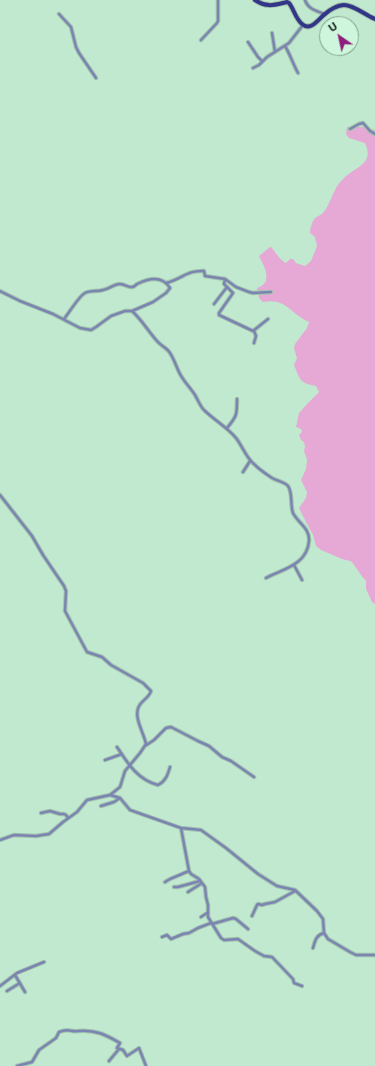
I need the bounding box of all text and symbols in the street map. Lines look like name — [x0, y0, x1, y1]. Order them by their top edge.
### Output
north arrow — [319, 16, 359, 56]
text: U — [325, 18, 340, 35]

